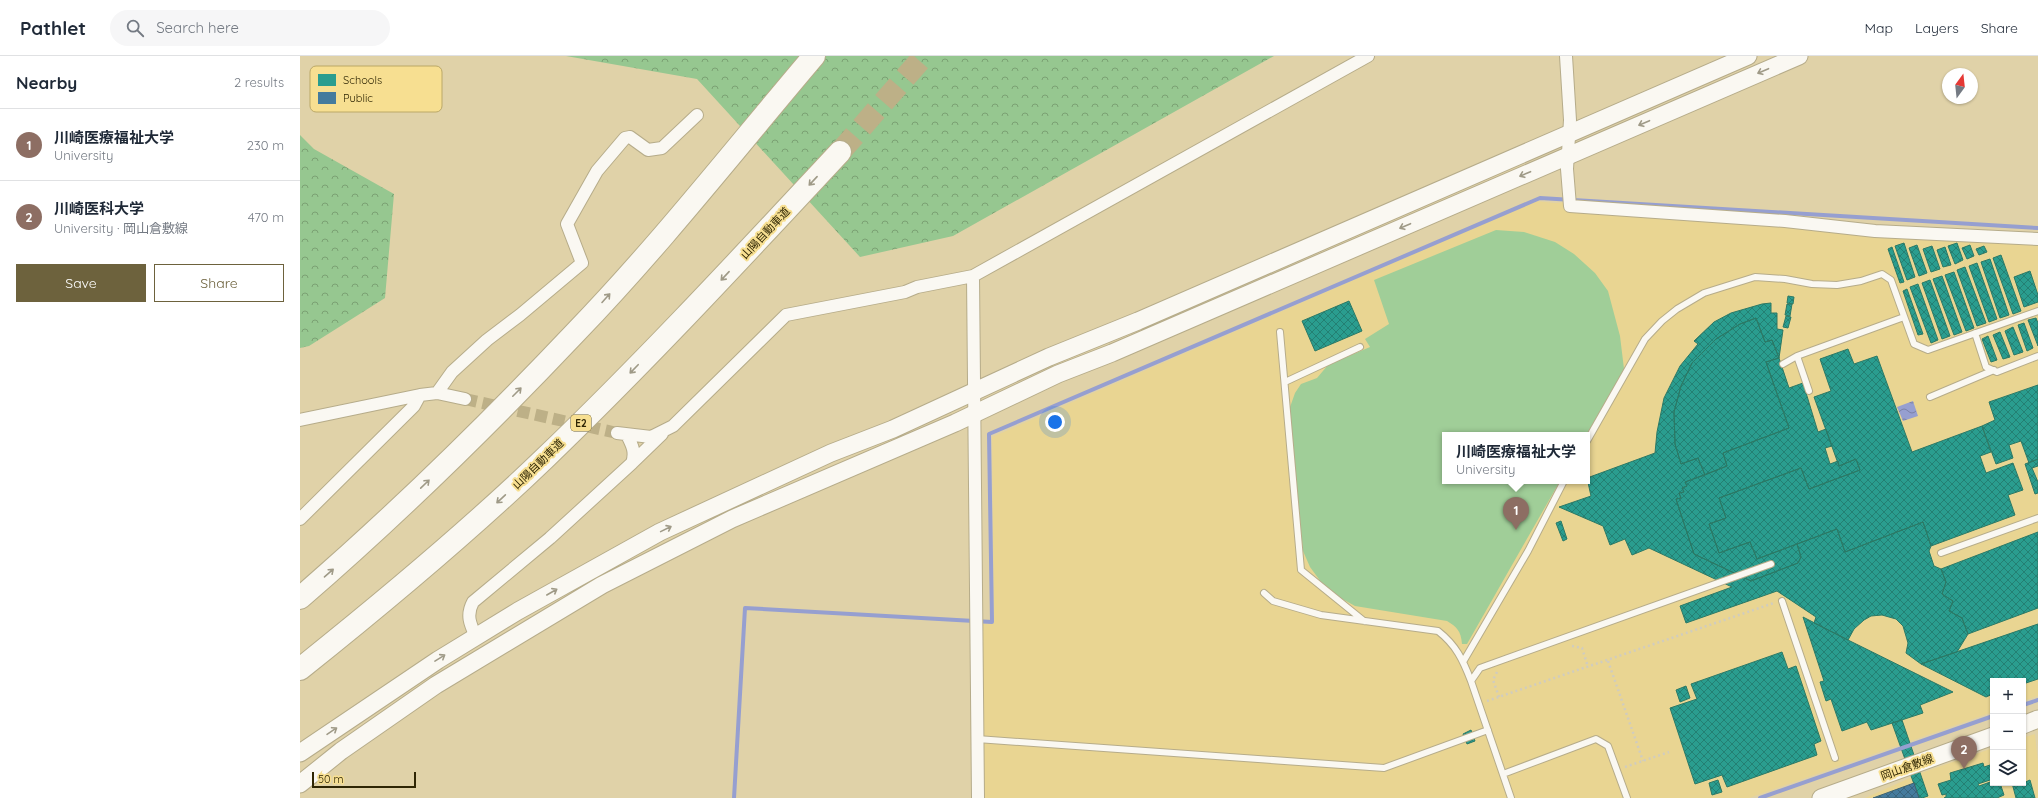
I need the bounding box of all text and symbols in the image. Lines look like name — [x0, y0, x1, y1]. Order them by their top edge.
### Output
search box — [110, 10, 390, 46]
text: Pathlet — [20, 16, 86, 40]
icon: search — [124, 17, 146, 39]
text: Search here — [156, 18, 239, 37]
text: Map — [1864, 19, 1893, 37]
text: Layers — [1915, 19, 1959, 37]
text: Share — [1981, 19, 2018, 37]
legend — [310, 66, 442, 112]
one-way arrow — [1758, 68, 1770, 76]
north arrow — [1942, 68, 1978, 104]
text: Nearby — [16, 72, 77, 93]
text: Schools — [343, 73, 382, 87]
text: 2 results — [234, 74, 284, 90]
text: Public — [343, 91, 373, 105]
one-way arrow — [1638, 120, 1650, 127]
text: 川崎医療福祉大学 — [54, 128, 174, 147]
text: 1 — [26, 137, 32, 153]
text: 230 m — [247, 137, 284, 153]
text: University — [54, 147, 113, 163]
one-way arrow — [1519, 171, 1531, 178]
one-way arrow — [809, 175, 818, 185]
text: 川崎医科大学 — [54, 199, 144, 218]
street label: 山陽自動車道 — [737, 204, 793, 262]
text: 2 — [25, 209, 33, 225]
text: 470 m — [248, 209, 284, 225]
text: University · 岡山倉敷線 — [54, 220, 188, 236]
one-way arrow — [1400, 223, 1412, 230]
button: Save — [16, 264, 146, 302]
button: Share — [154, 264, 284, 302]
one-way arrow — [720, 271, 730, 281]
one-way arrow — [602, 293, 611, 303]
one-way arrow — [630, 364, 639, 374]
one-way arrow — [512, 387, 522, 397]
your location — [1045, 412, 1065, 432]
road number: E2 — [571, 415, 591, 431]
popup — [1442, 432, 1590, 484]
street label: 山陽自動車道 — [509, 436, 567, 492]
text: 川崎医療福祉大学 — [1456, 442, 1576, 461]
text: University — [1456, 461, 1515, 477]
one-way arrow — [420, 479, 430, 489]
one-way arrow — [496, 494, 506, 504]
pin: 1 — [1503, 497, 1529, 530]
one-way arrow — [660, 525, 672, 532]
one-way arrow — [324, 568, 335, 577]
one-way arrow — [546, 587, 558, 595]
one-way arrow — [434, 654, 446, 662]
map controls — [1990, 678, 2026, 786]
button: + — [1990, 678, 2026, 714]
button: − — [1990, 714, 2026, 750]
one-way arrow — [326, 727, 337, 735]
pin: 2 — [1951, 736, 1977, 769]
button: layers — [1990, 750, 2026, 786]
street label: 岡山倉敷線 — [1879, 751, 1935, 783]
scale bar — [312, 770, 416, 789]
text: 50 m — [318, 772, 344, 786]

